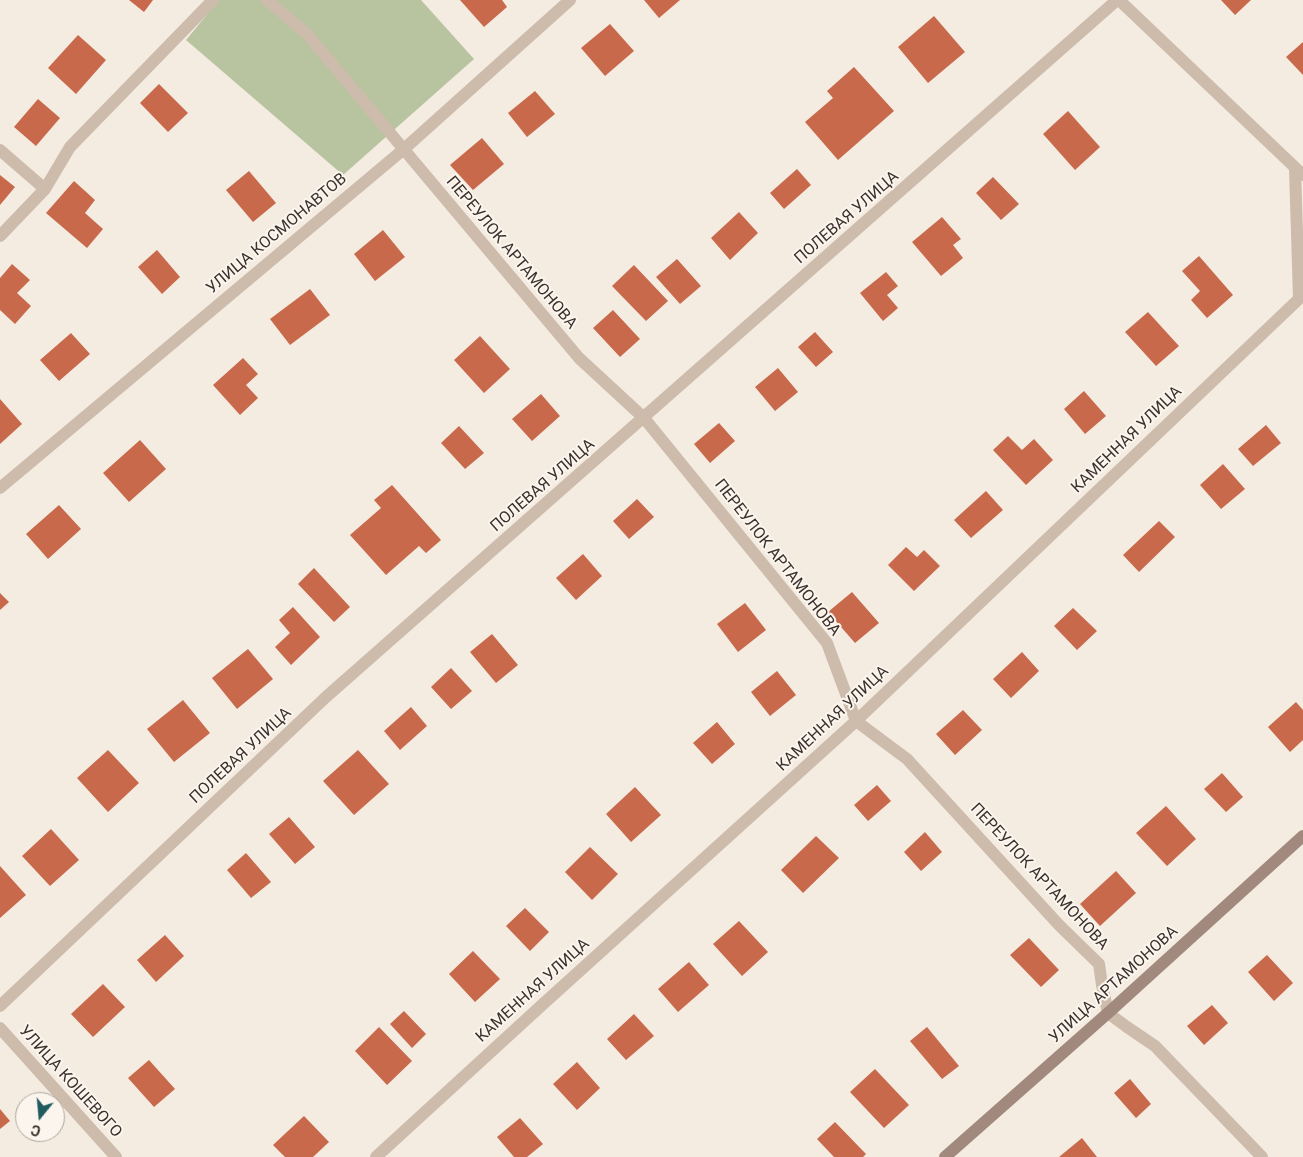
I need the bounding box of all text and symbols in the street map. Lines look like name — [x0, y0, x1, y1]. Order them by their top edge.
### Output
street label: ПОЛЕВАЯ УЛИЦА — [791, 168, 903, 268]
street label: УЛИЦА КОСМОНАВТОВ — [203, 170, 351, 298]
street label: ПЕРЕУЛОК АРТАМОНОВА — [441, 173, 581, 333]
street label: КАМЕННАЯ УЛИЦА — [1068, 382, 1186, 498]
street label: ПОЛЕВАЯ УЛИЦА — [487, 436, 599, 536]
street label: ПЕРЕУЛОК АРТАМОНОВА — [710, 476, 844, 640]
street label: КАМЕННАЯ УЛИЦА — [773, 662, 893, 776]
street label: ПОЛЕВАЯ УЛИЦА — [186, 704, 296, 808]
street label: ПЕРЕУЛОК АРТАМОНОВА — [966, 800, 1112, 954]
street label: УЛИЦА АРТАМОНОВА — [1046, 922, 1182, 1048]
street label: КАМЕННАЯ УЛИЦА — [472, 935, 594, 1047]
street label: УЛИЦА КОШЕВОГО — [15, 1022, 125, 1142]
north arrow — [15, 1092, 65, 1142]
text: С — [29, 1121, 43, 1139]

